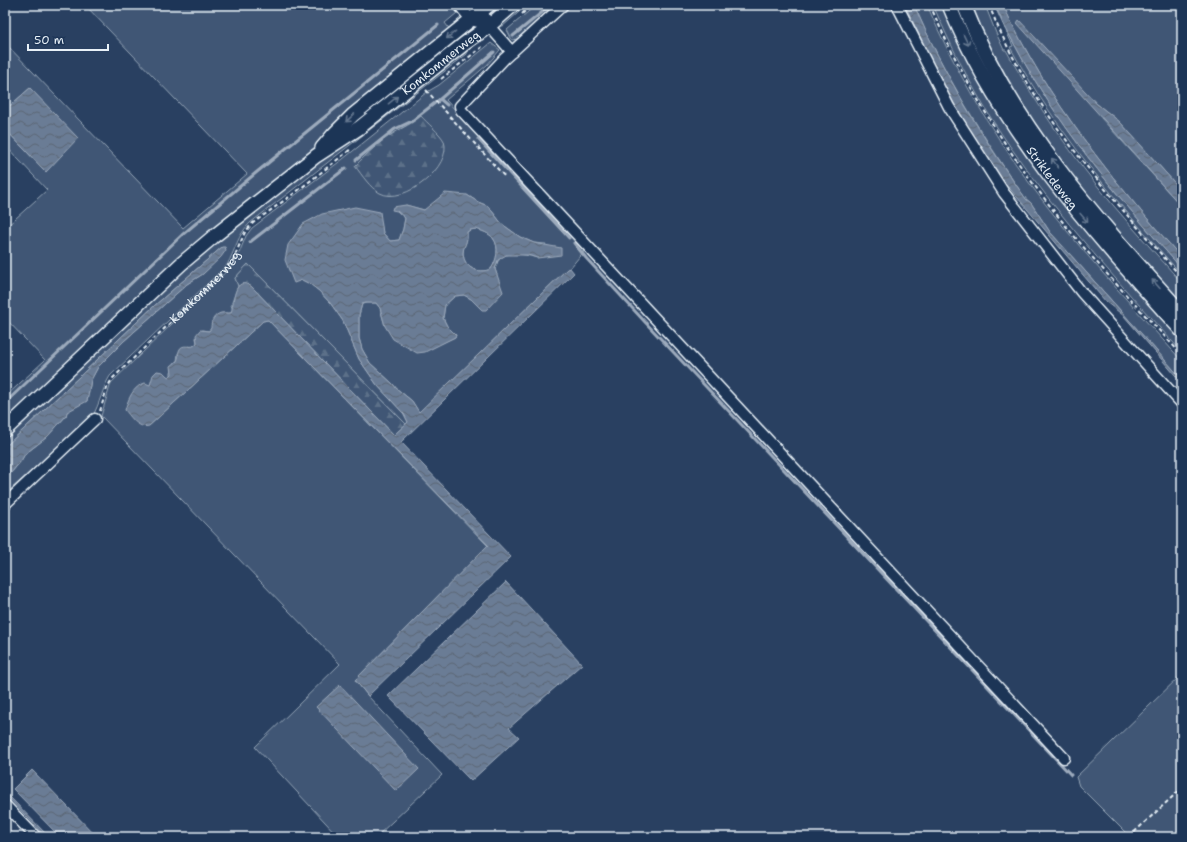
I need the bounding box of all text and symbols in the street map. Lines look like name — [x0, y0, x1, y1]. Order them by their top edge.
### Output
scale bar — [28, 26, 108, 52]
street label: Komkommerweg — [399, 27, 483, 99]
one-way arrow — [445, 31, 456, 40]
text: 50 m — [34, 32, 64, 48]
one-way arrow — [963, 34, 970, 46]
one-way arrow — [388, 96, 399, 105]
one-way arrow — [346, 113, 356, 122]
street label: Strikledeweg — [1023, 143, 1081, 213]
one-way arrow — [1051, 157, 1059, 168]
one-way arrow — [1079, 213, 1088, 223]
street label: Komkommerweg — [166, 249, 244, 327]
one-way arrow — [1151, 279, 1160, 289]

